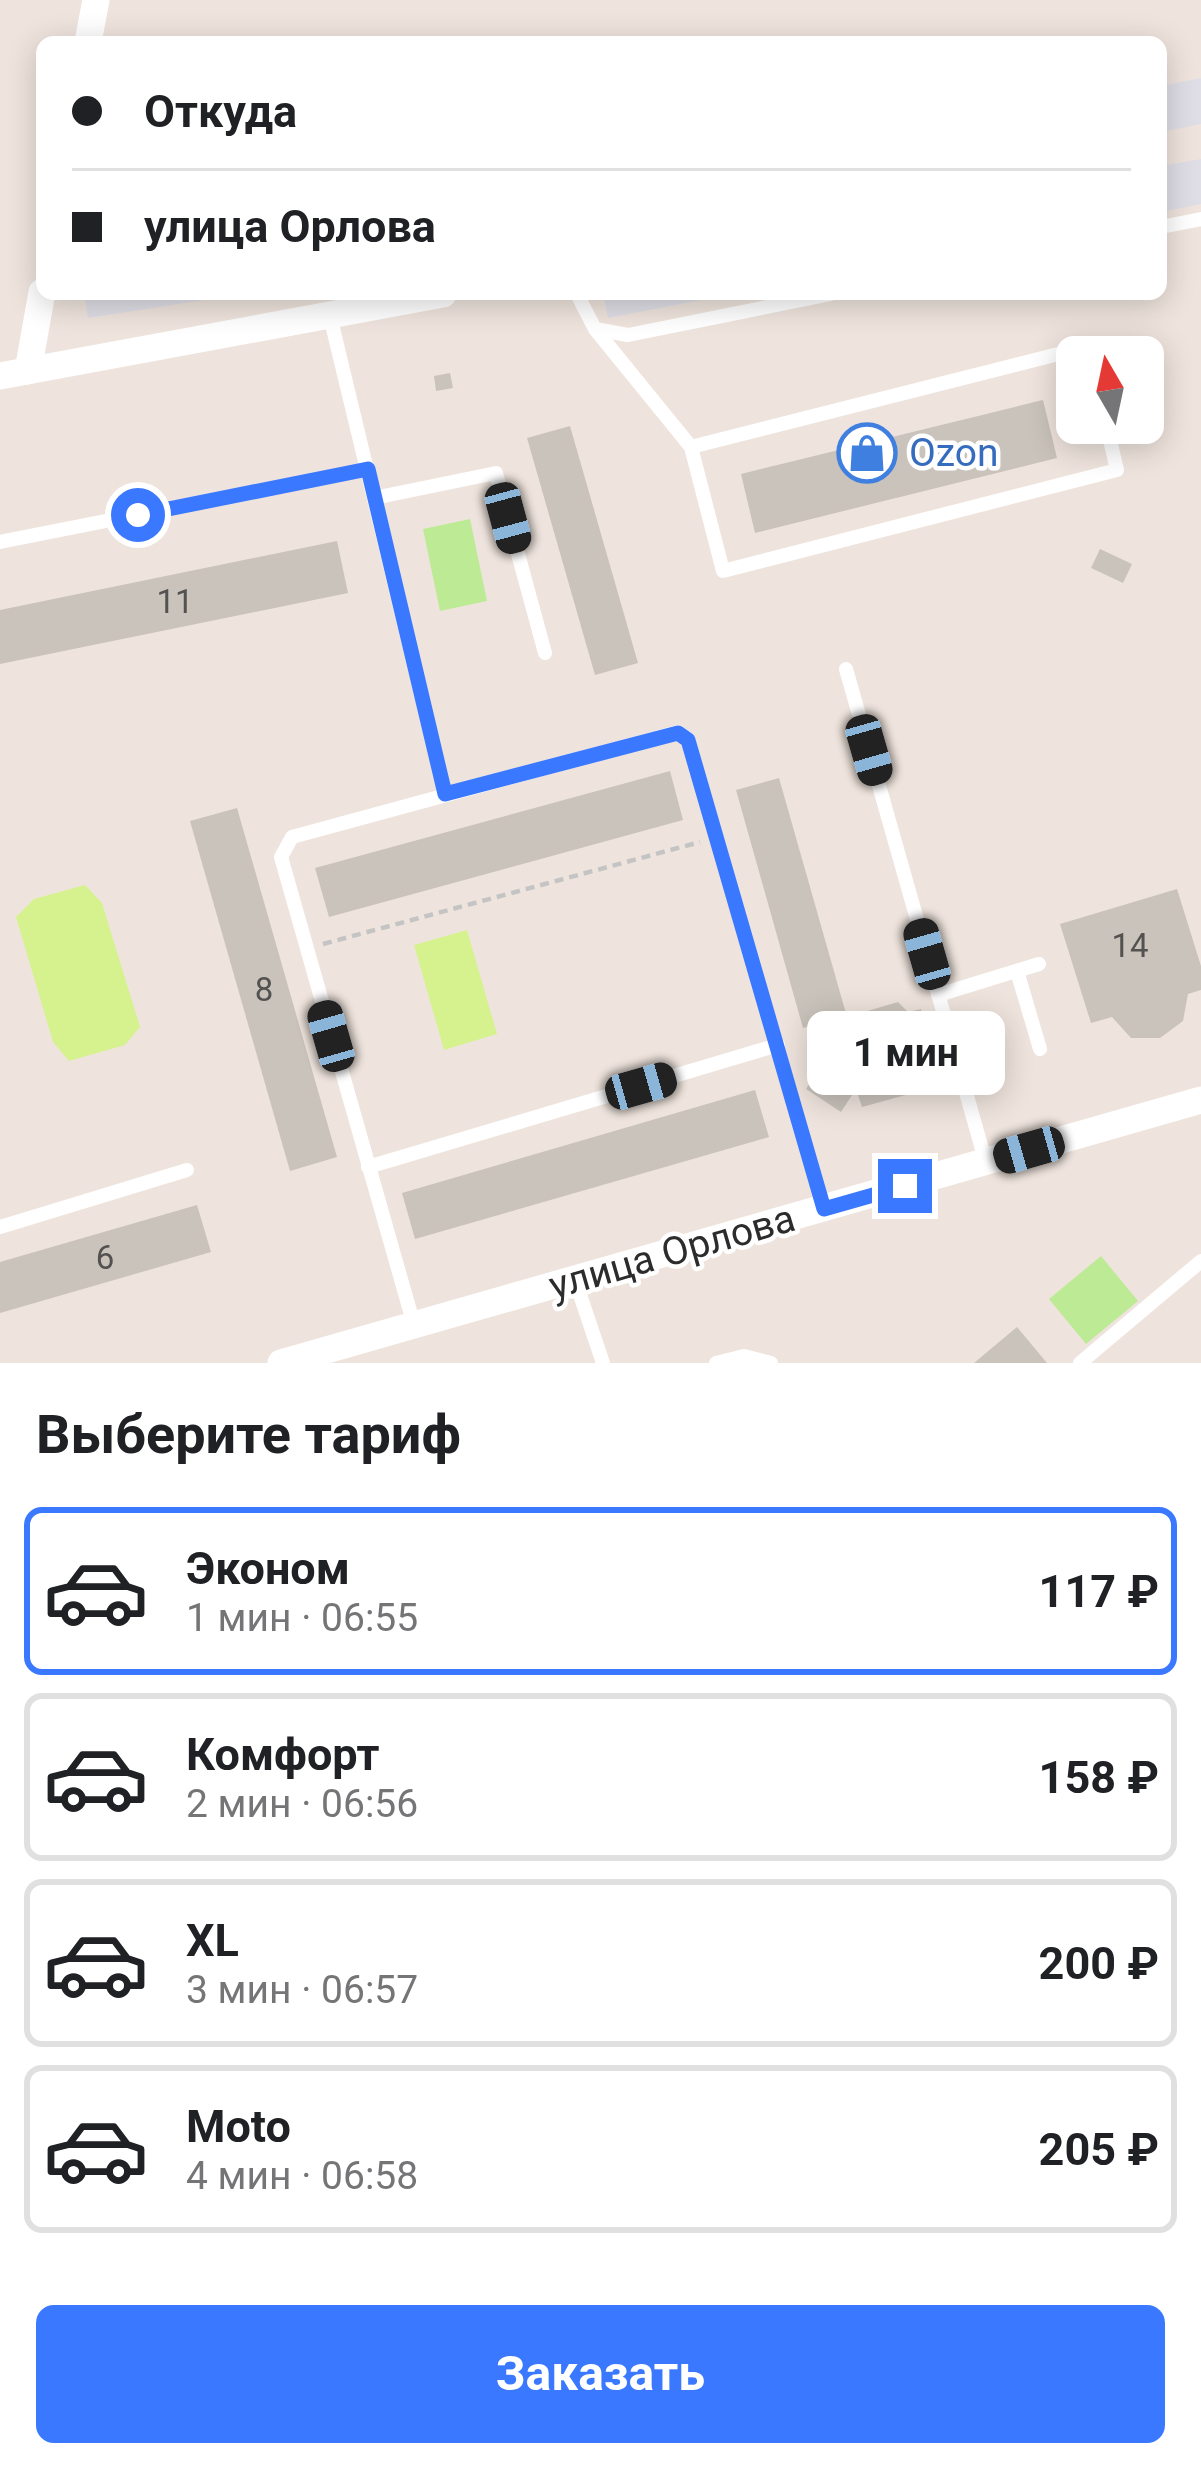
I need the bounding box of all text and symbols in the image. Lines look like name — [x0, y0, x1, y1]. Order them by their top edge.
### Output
text: Откуда — [144, 85, 297, 138]
text: улица Орлова — [144, 200, 436, 253]
north arrow — [1056, 336, 1164, 444]
map controls — [1056, 336, 1164, 444]
shop icon: Ozon — [836, 422, 898, 484]
place label: Ozon — [909, 430, 999, 476]
car — [481, 479, 535, 557]
route start — [111, 488, 165, 542]
house number: 11 — [156, 582, 194, 621]
car — [842, 710, 896, 790]
car — [900, 914, 954, 994]
house number: 14 — [1111, 926, 1149, 965]
house number: 8 — [255, 970, 273, 1009]
car — [304, 996, 358, 1076]
callout: 1 мин — [806, 1012, 1004, 1096]
text: 1 мин — [853, 1030, 959, 1076]
car — [601, 1059, 681, 1113]
car — [989, 1123, 1069, 1177]
route end — [878, 1159, 932, 1213]
street label: улица Орлова — [544, 1195, 800, 1309]
house number: 6 — [96, 1238, 114, 1277]
text: Выберите тариф — [36, 1403, 461, 1466]
icon: car — [42, 1537, 150, 1645]
text: Эконом — [186, 1542, 350, 1595]
text: 117 ₽ — [1039, 1565, 1159, 1618]
text: 1 мин · 06:55 — [186, 1595, 418, 1641]
icon: car — [42, 1723, 150, 1831]
text: Комфорт — [186, 1728, 379, 1781]
text: 158 ₽ — [1039, 1751, 1159, 1804]
text: 2 мин · 06:56 — [186, 1781, 418, 1827]
icon: car — [42, 1909, 150, 2017]
text: XL — [186, 1914, 239, 1967]
text: 200 ₽ — [1039, 1937, 1159, 1990]
text: 3 мин · 06:57 — [186, 1967, 418, 2013]
icon: car — [42, 2095, 150, 2203]
text: Moto — [186, 2100, 291, 2153]
text: 205 ₽ — [1039, 2123, 1159, 2176]
text: 4 мин · 06:58 — [186, 2153, 418, 2199]
button: Заказать — [36, 2305, 1165, 2443]

